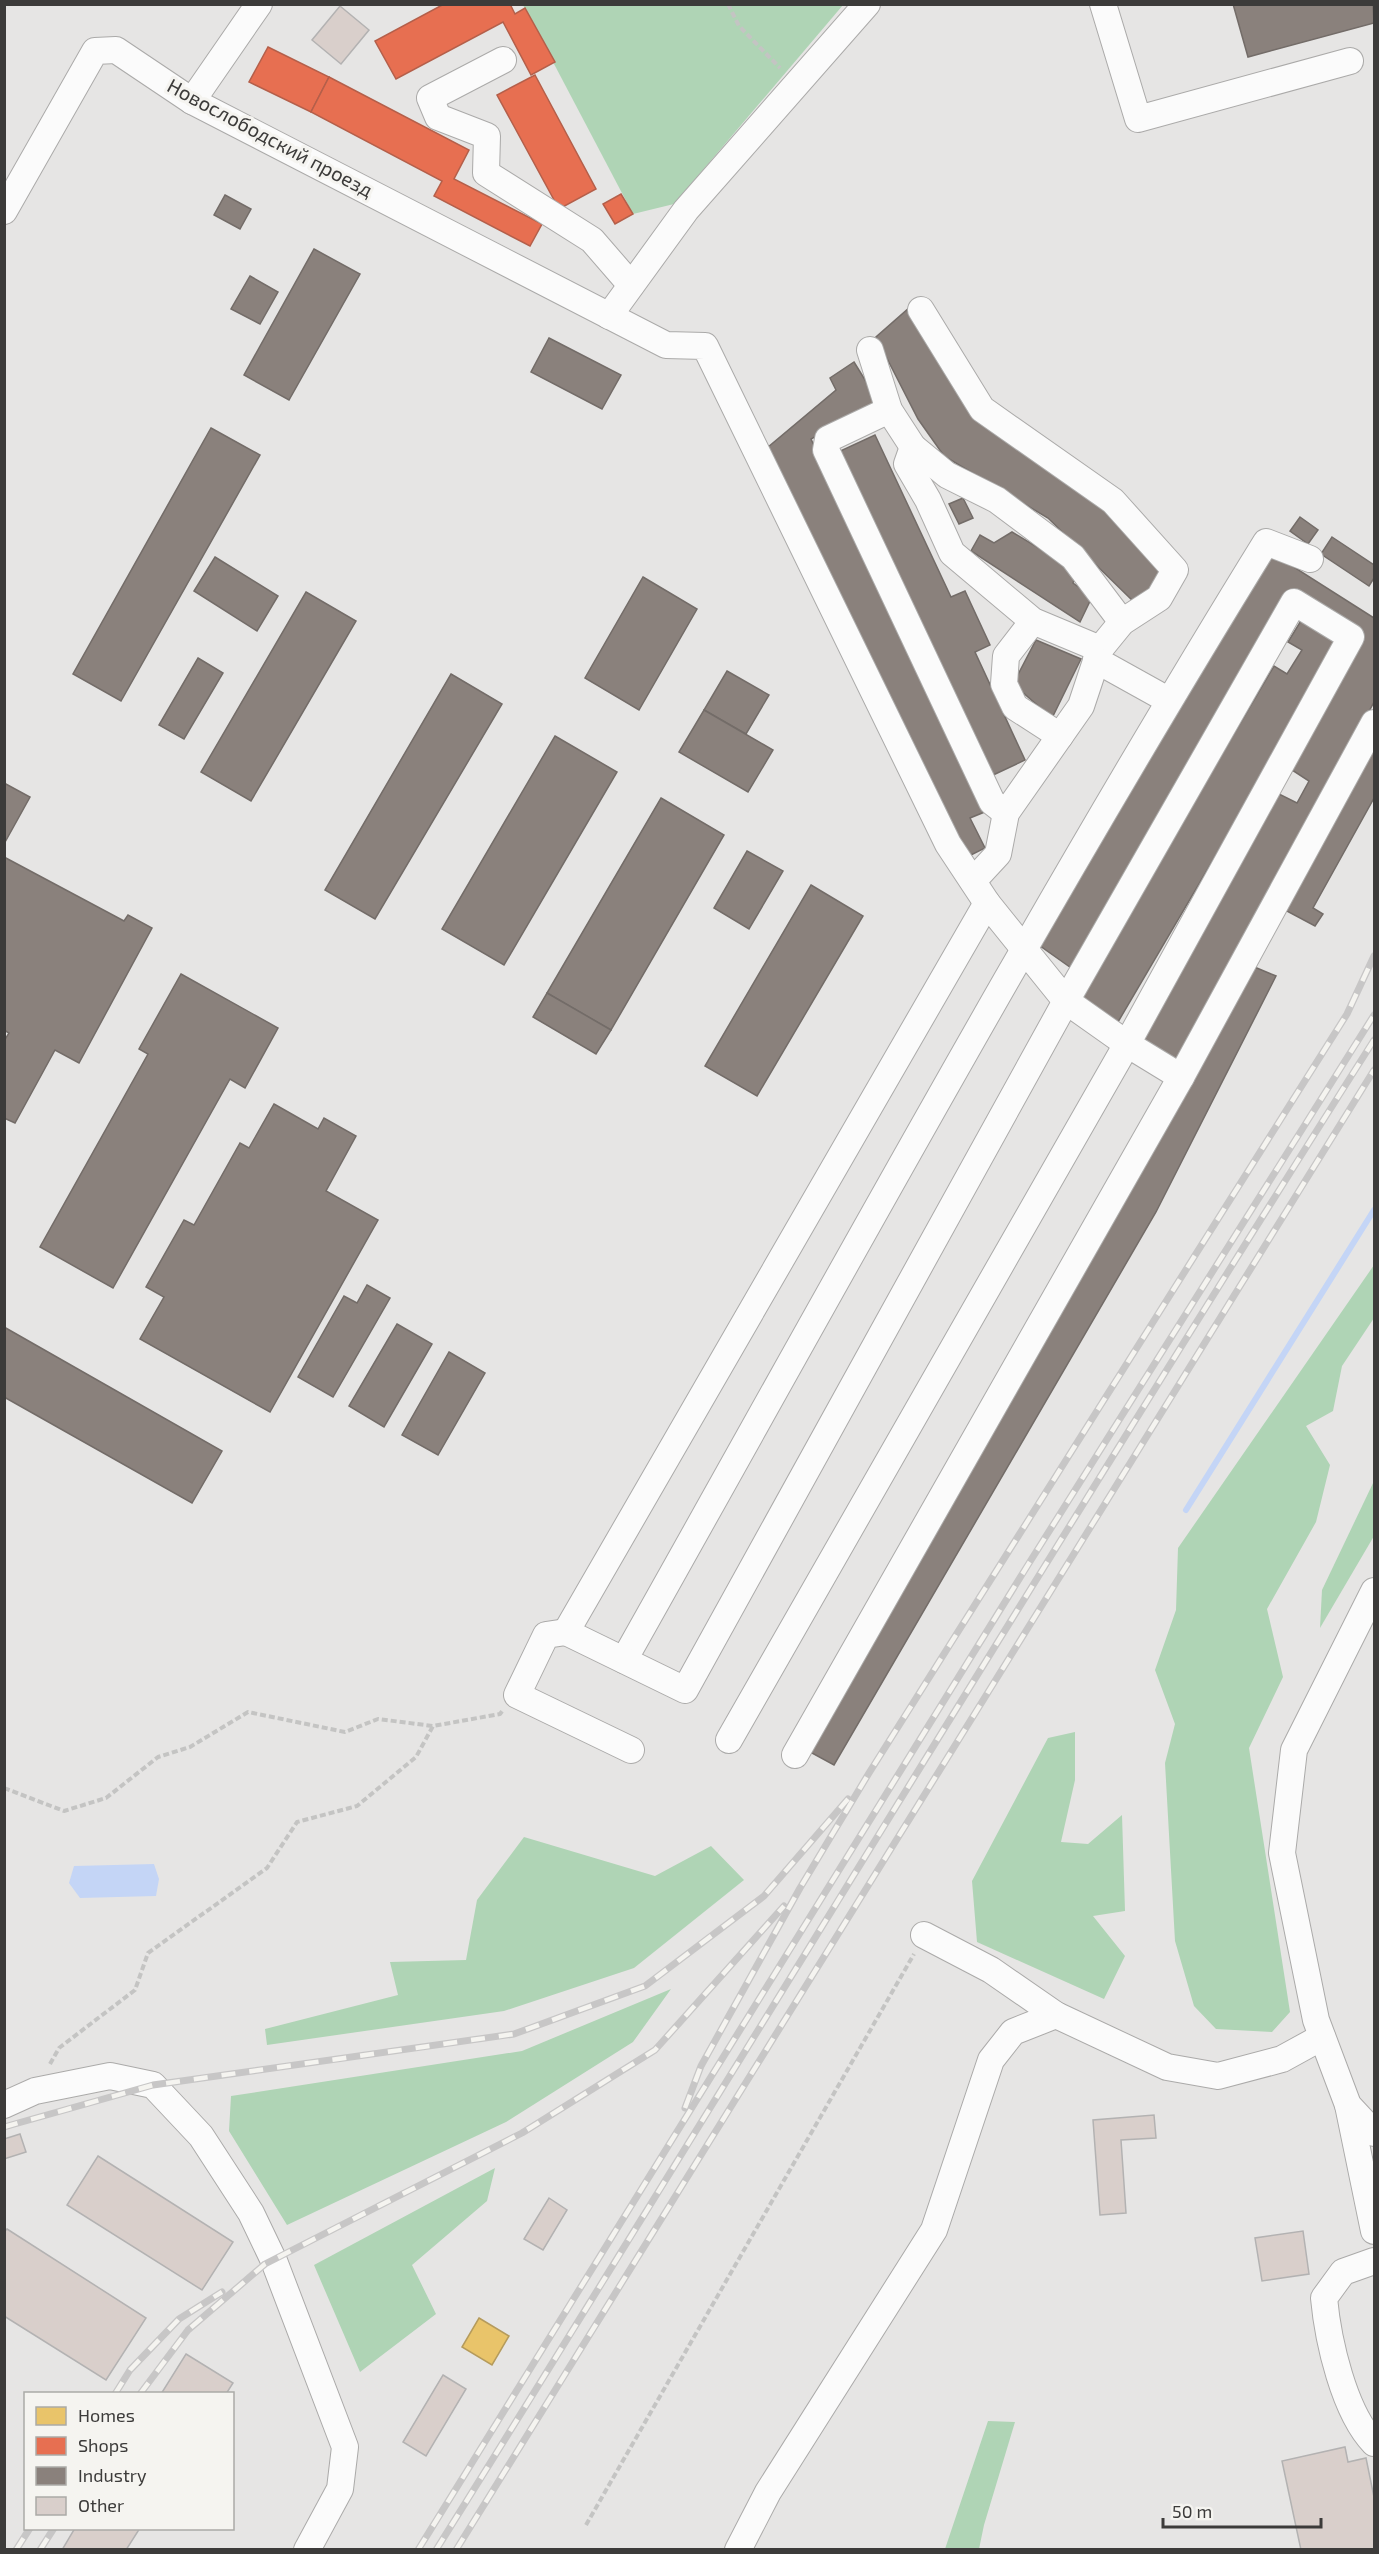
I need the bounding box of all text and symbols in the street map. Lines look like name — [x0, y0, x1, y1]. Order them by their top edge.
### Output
street label: Новослободский проезд — [164, 73, 377, 202]
legend — [24, 2392, 234, 2530]
text: Homes — [78, 2404, 135, 2426]
text: Shops — [78, 2434, 128, 2456]
text: Industry — [78, 2464, 147, 2486]
scale bar — [1163, 2491, 1320, 2529]
text: Other — [78, 2494, 124, 2516]
text: 50 m — [1172, 2500, 1212, 2522]

